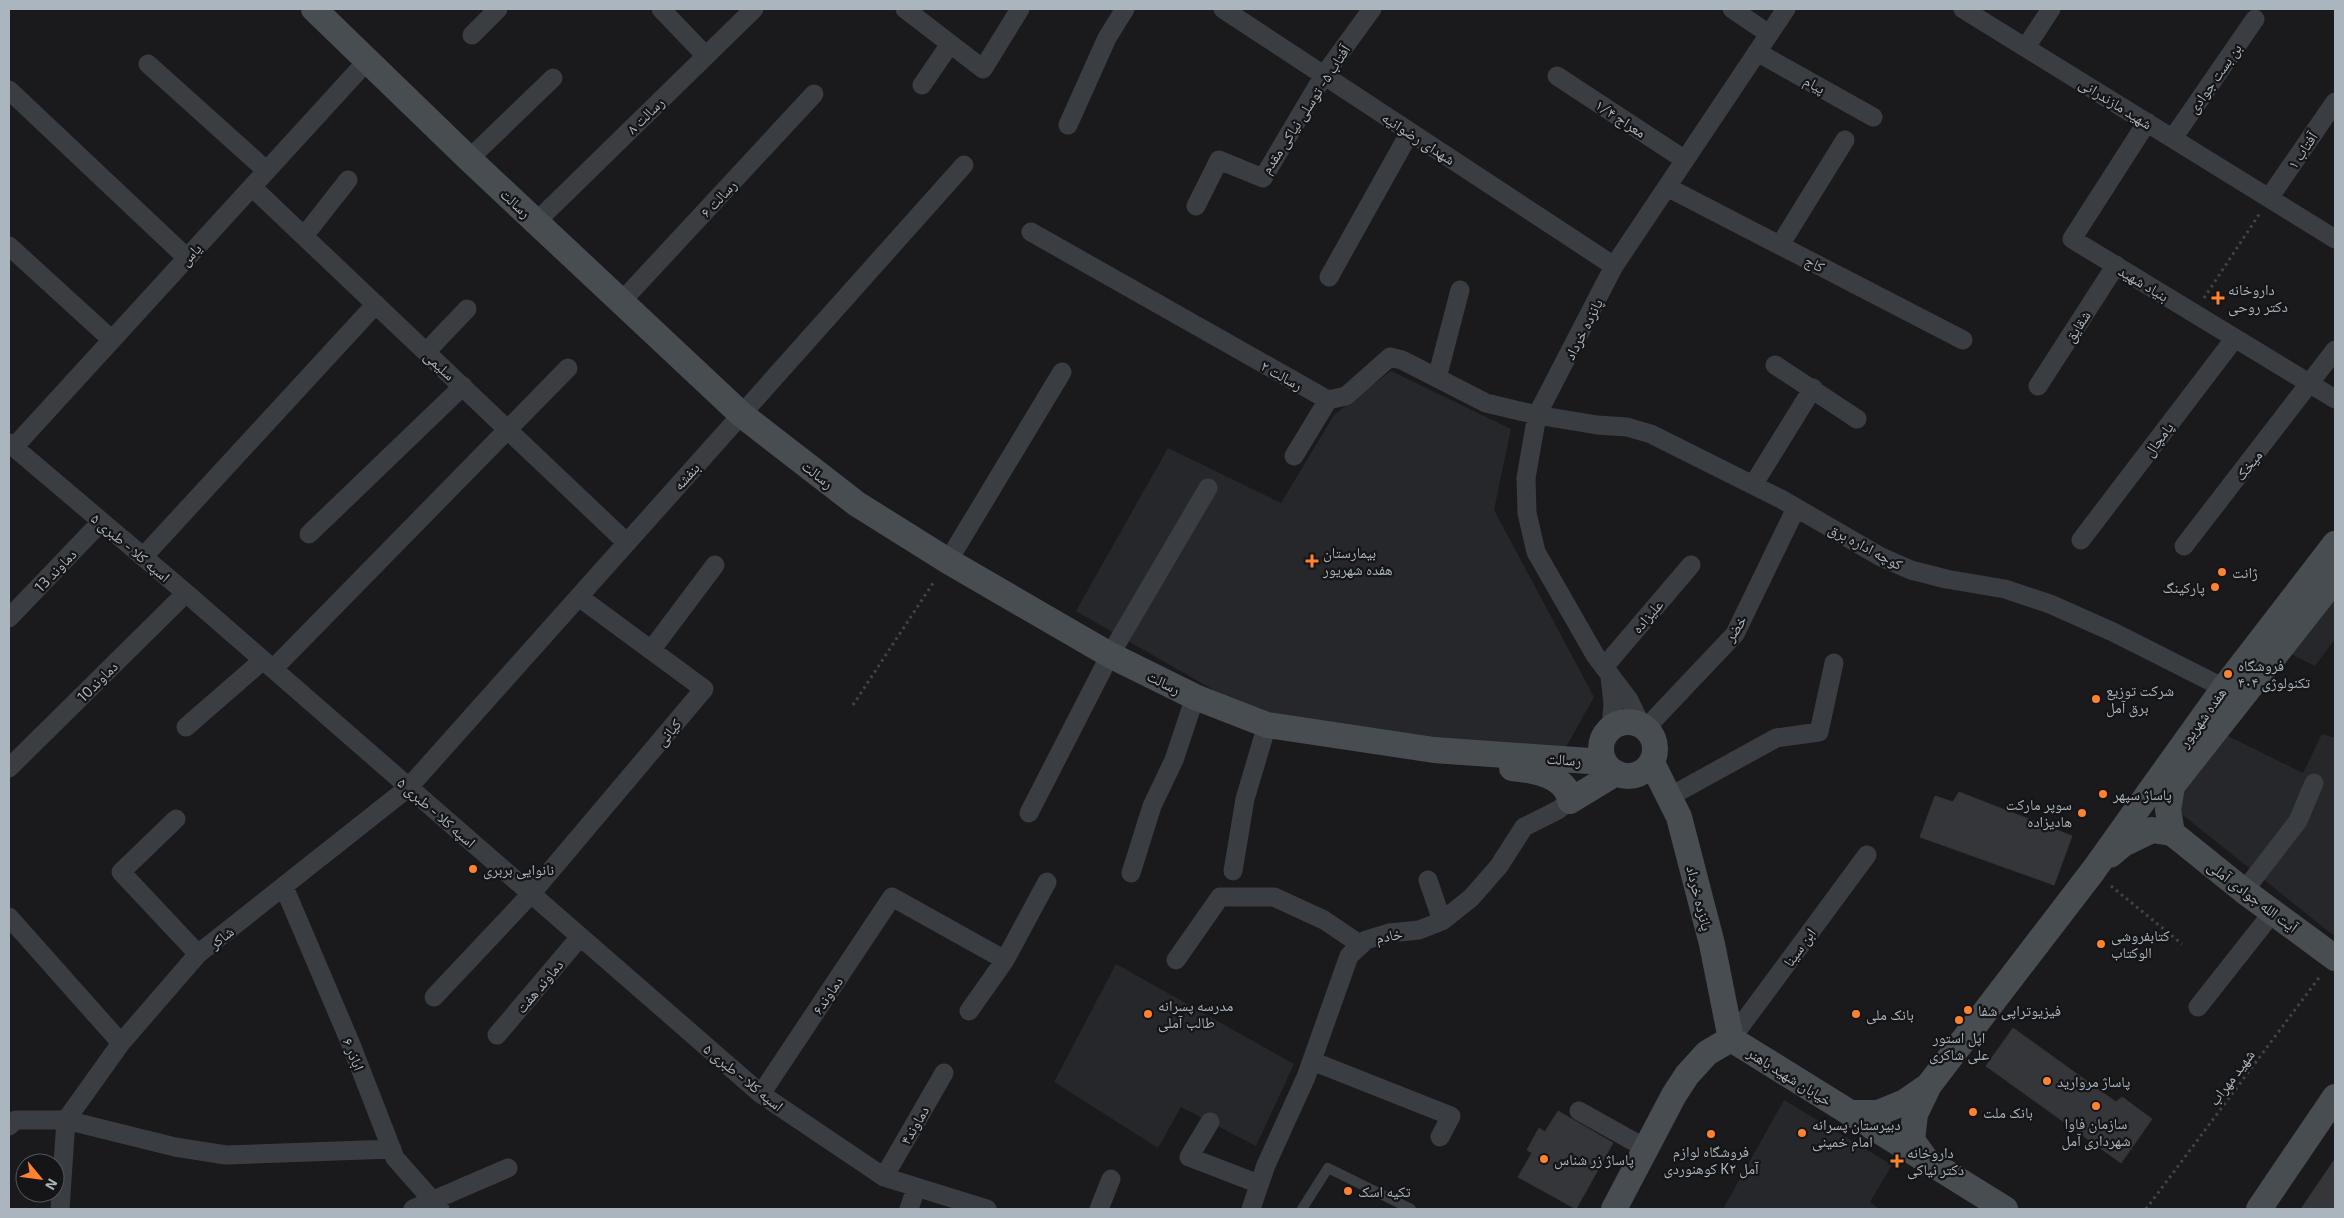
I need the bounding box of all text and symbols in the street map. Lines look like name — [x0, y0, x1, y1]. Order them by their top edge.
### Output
street label: بن بست جوادی — [2183, 39, 2246, 118]
street label: آفتاب ۵- توسلی نیاکی مقدم — [1256, 40, 1356, 178]
street label: پیام — [1800, 71, 1829, 99]
street label: شهید مازندرانی — [2075, 73, 2156, 134]
street label: رسالت ۸ — [623, 93, 668, 138]
street label: معراج ۱/۴ — [1591, 95, 1650, 143]
street label: شهدای رضوانیه — [1378, 108, 1459, 170]
street label: آفتاب ۱ — [2283, 127, 2322, 172]
street label: رسالت ۶ — [696, 175, 741, 221]
street label: رسالت — [496, 185, 535, 222]
street label: یاس — [175, 239, 206, 270]
street label: کاج — [1801, 251, 1828, 277]
street label: بنیاد شهید — [2115, 261, 2172, 306]
place label: داروخانه دکتر روحی — [2228, 280, 2288, 317]
marker: داروخانه دکتر روحی — [2212, 292, 2224, 304]
street label: پانزده خرداد — [1560, 295, 1607, 363]
street label: شقایق — [2060, 307, 2096, 346]
street label: سلیمی — [420, 346, 459, 385]
street label: رسالت ۲ — [1257, 356, 1306, 395]
street label: پامچال — [2139, 418, 2178, 461]
street label: میخک — [2230, 446, 2266, 484]
street label: رسالت — [798, 456, 837, 493]
street label: بنفشه — [669, 458, 703, 494]
street label: اسپه کلا - طبری ۵ — [87, 509, 174, 587]
street label: کوچه اداره برق — [1825, 519, 1906, 575]
place label: بیمارستان هفده شهریور — [1322, 543, 1393, 579]
street label: دماوند 13 — [30, 545, 81, 596]
marker: بیمارستان هفده شهریور — [1305, 554, 1319, 568]
place label: ژانت — [2232, 563, 2258, 582]
marker: ژانت — [2216, 566, 2228, 578]
place label: پارکینگ — [2163, 578, 2205, 597]
marker: پارکینگ — [2209, 581, 2221, 593]
street label: علیزاده — [1628, 595, 1667, 637]
street label: خضر — [1719, 611, 1751, 646]
place label: فروشگاه تکنولوژی ۴۰۴ — [2238, 656, 2311, 693]
street label: دماوند10 — [73, 657, 122, 706]
street label: رسالت — [1144, 666, 1184, 699]
marker: فروشگاه تکنولوژی ۴۰۴ — [2222, 668, 2234, 680]
place label: شرکت توزیع برق آمل — [2106, 681, 2174, 718]
street label: هفده شهریور — [2174, 684, 2231, 752]
marker: شرکت توزیع برق آمل — [2090, 693, 2102, 705]
street label: کیانی — [652, 715, 686, 751]
street label: رسالت — [1546, 749, 1582, 770]
street label: اسپه کلا - طبری ۵ — [393, 773, 480, 852]
place label: پاساژ سپهر — [2112, 785, 2172, 804]
marker: پاساژ سپهر — [2097, 788, 2109, 800]
place label: سوپر مارکت هادیزاده — [2006, 795, 2072, 831]
marker: سوپر مارکت هادیزاده — [2076, 807, 2088, 819]
street label: آیت الله جوادی آملی — [2203, 856, 2303, 938]
place label: نانوایی بربری — [483, 860, 554, 880]
marker: نانوایی بربری — [467, 863, 479, 875]
street label: پانزده خرداد — [1682, 864, 1717, 933]
street label: شاکر — [204, 922, 237, 953]
street label: خادم — [1374, 924, 1405, 948]
street label: ابن سینا — [1779, 924, 1821, 971]
place label: کتابفروشی الوکتاب — [2111, 926, 2170, 962]
marker: کتابفروشی الوکتاب — [2095, 938, 2107, 950]
street label: دماوند هفت — [511, 956, 567, 1017]
street label: دماوند۶ — [808, 973, 847, 1018]
place label: مدرسه پسرانه طالب آملی — [1158, 996, 1234, 1033]
place label: فیزیوتراپی شفا — [1978, 1001, 2061, 1021]
marker: فیزیوتراپی شفا — [1962, 1004, 1974, 1016]
place label: بانک ملی — [1866, 1005, 1914, 1025]
marker: مدرسه پسرانه طالب آملی — [1142, 1008, 1154, 1020]
marker: بانک ملی — [1850, 1008, 1862, 1020]
marker: اپل استور علی شاکری — [1953, 1014, 1965, 1026]
place label: اپل استور علی شاکری — [1929, 1028, 1989, 1065]
street label: اباذر ۶ — [338, 1035, 369, 1073]
street label: اسپه کلا - طبری ۵ — [699, 1039, 788, 1116]
street label: خیابان شهید باهنر — [1743, 1042, 1836, 1111]
street label: شهید مهراب — [2204, 1045, 2259, 1109]
place label: پاساژ مروارید — [2057, 1072, 2130, 1091]
marker: پاساژ مروارید — [2041, 1075, 2053, 1087]
marker: سازمان فاوا شهرداری آمل — [2090, 1100, 2102, 1112]
street label: دماوند۴ — [896, 1102, 933, 1148]
place label: بانک ملت — [1983, 1103, 2033, 1121]
marker: بانک ملت — [1967, 1106, 1979, 1118]
place label: سازمان فاوا شهرداری آمل — [2061, 1114, 2131, 1151]
place label: دبیرستان پسرانه امام خمینی — [1812, 1115, 1901, 1152]
marker: دبیرستان پسرانه امام خمینی — [1796, 1127, 1808, 1139]
marker: فروشگاه لوازم کوهنوردی K۲ آمل — [1705, 1128, 1717, 1140]
place label: فروشگاه لوازم کوهنوردی K۲ آمل — [1663, 1142, 1760, 1179]
place label: داروخانه دکتر نیاکی — [1907, 1143, 1964, 1180]
place label: پاساژ زر شناس — [1554, 1150, 1634, 1170]
north arrow — [15, 1153, 65, 1203]
marker: پاساژ زر شناس — [1538, 1153, 1550, 1165]
marker: داروخانه دکتر نیاکی — [1891, 1155, 1903, 1167]
text: N — [42, 1176, 62, 1193]
place label: تکیه اسک — [1358, 1182, 1411, 1200]
marker: تکیه اسک — [1342, 1185, 1354, 1197]

